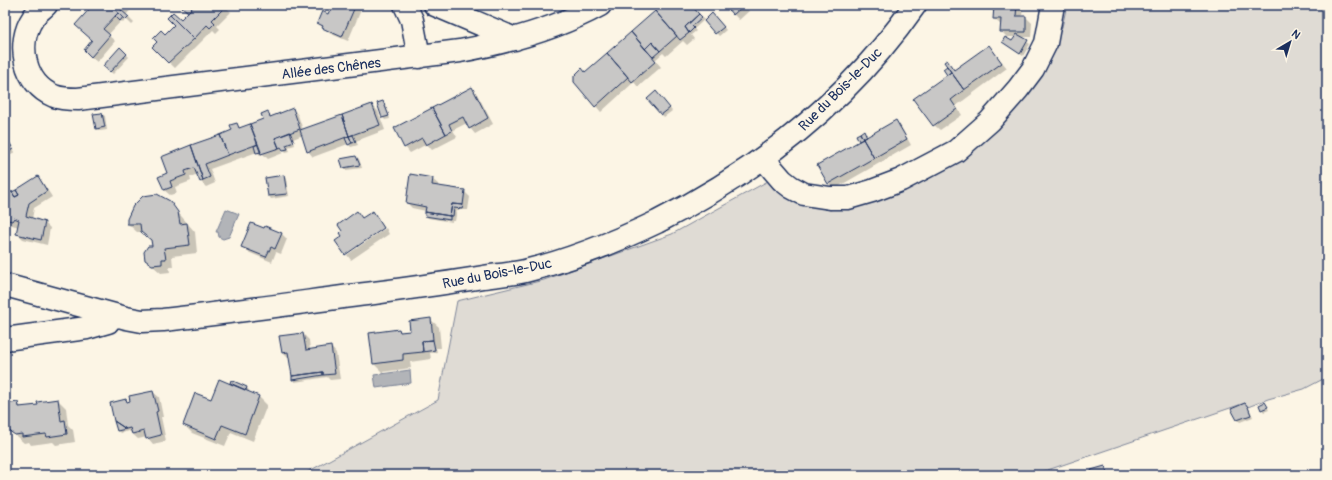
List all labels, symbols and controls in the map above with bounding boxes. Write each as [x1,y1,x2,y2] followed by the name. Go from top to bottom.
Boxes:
[1270,22,1310,62] north arrow
[1289,27,1303,42] text: N
[795,44,886,135] street label: Rue du Bois-le-Duc
[280,54,382,83] street label: Allée des Chênes
[441,255,553,292] street label: Rue du Bois-le-Duc

